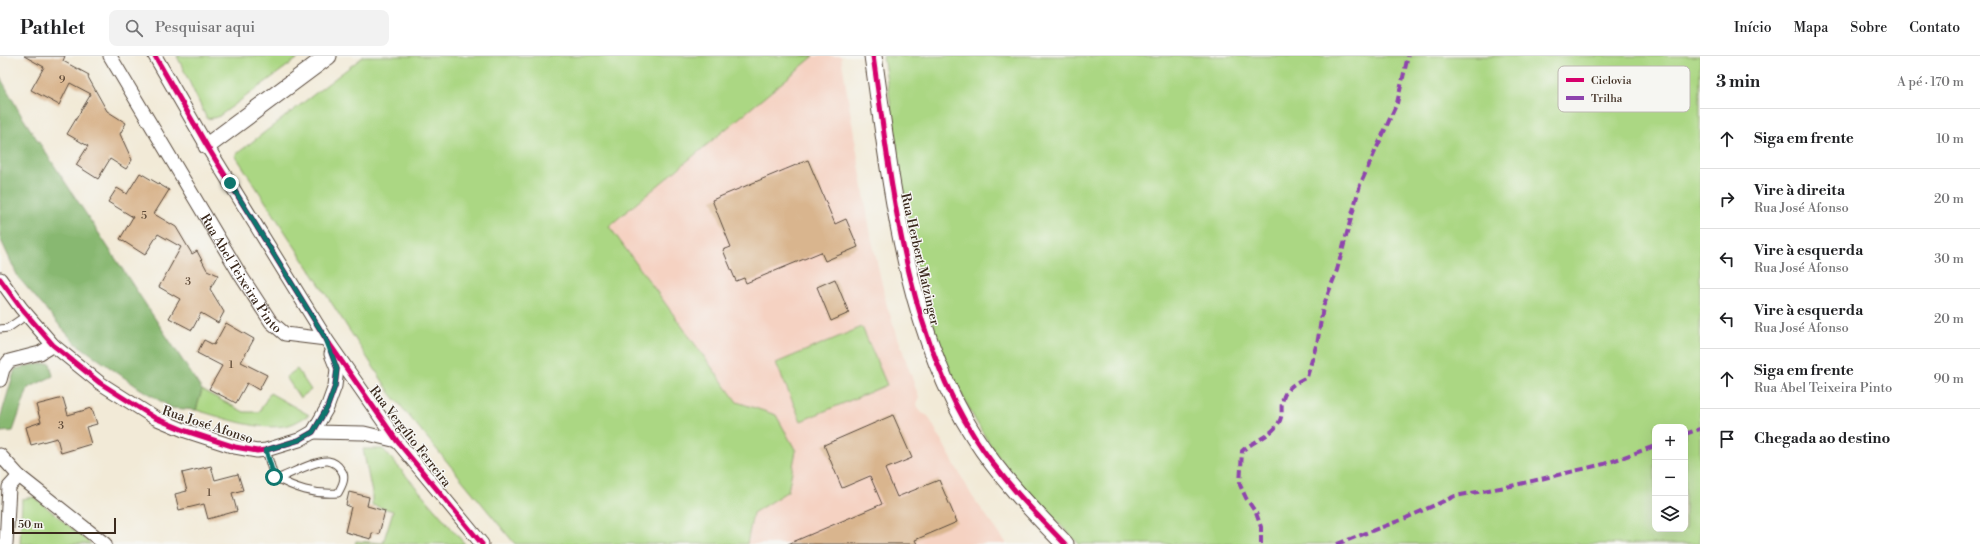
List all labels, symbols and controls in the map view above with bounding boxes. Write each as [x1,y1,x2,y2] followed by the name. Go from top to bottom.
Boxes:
[109,10,389,46] search box
[20,16,85,40] text: Pathlet
[123,17,145,39] icon: search
[155,18,255,37] text: Pesquisar aqui
[1734,19,1772,37] text: Início
[1794,19,1828,37] text: Mapa
[1850,19,1887,37] text: Sobre
[1909,19,1960,37] text: Contato
[1558,66,1690,112] legend
[1716,71,1760,93] text: 3 min
[59,73,66,87] house number: 9
[1591,74,1632,88] text: Ciclovia
[1897,74,1964,90] text: A pé · 170 m
[1591,92,1623,106] text: Trilha
[1716,128,1738,150] icon: ahead
[1754,129,1854,148] text: Siga em frente
[1936,131,1964,147] text: 10 m
[221,174,239,192] route end
[1754,181,1845,200] text: Vire à direita
[1716,188,1738,210] icon: right
[1934,191,1964,207] text: 20 m
[897,192,943,327] street label: Rua Herbert Matzinger
[1754,200,1849,216] text: Rua José Afonso
[141,209,147,223] house number: 5
[197,211,285,337] street label: Rua Abel Teixeira Pinto
[1754,241,1863,260] text: Vire à esquerda
[1716,248,1738,270] icon: left
[1934,251,1964,267] text: 30 m
[1754,260,1849,276] text: Rua José Afonso
[185,275,191,289] house number: 3
[1754,301,1863,320] text: Vire à esquerda
[1716,308,1738,330] icon: left
[1934,311,1964,327] text: 20 m
[1754,320,1849,336] text: Rua José Afonso
[229,358,234,372] house number: 1
[1754,361,1854,380] text: Siga em frente
[1716,368,1738,390] icon: ahead
[1933,371,1964,387] text: 90 m
[1754,380,1892,396] text: Rua Abel Teixeira Pinto
[366,383,455,491] street label: Rua Vergílio Ferreira
[160,403,255,447] street label: Rua José Afonso
[58,419,64,433] house number: 3
[1652,424,1688,532] map controls
[1652,424,1688,460] button: +
[1716,428,1738,450] icon: arrive
[1754,429,1890,448] text: Chegada ao destino
[1652,460,1688,496] button: −
[265,468,283,486] route start
[207,486,212,500] house number: 1
[1652,496,1688,532] button: layers
[12,516,116,535] scale bar
[18,518,43,532] text: 50 m

